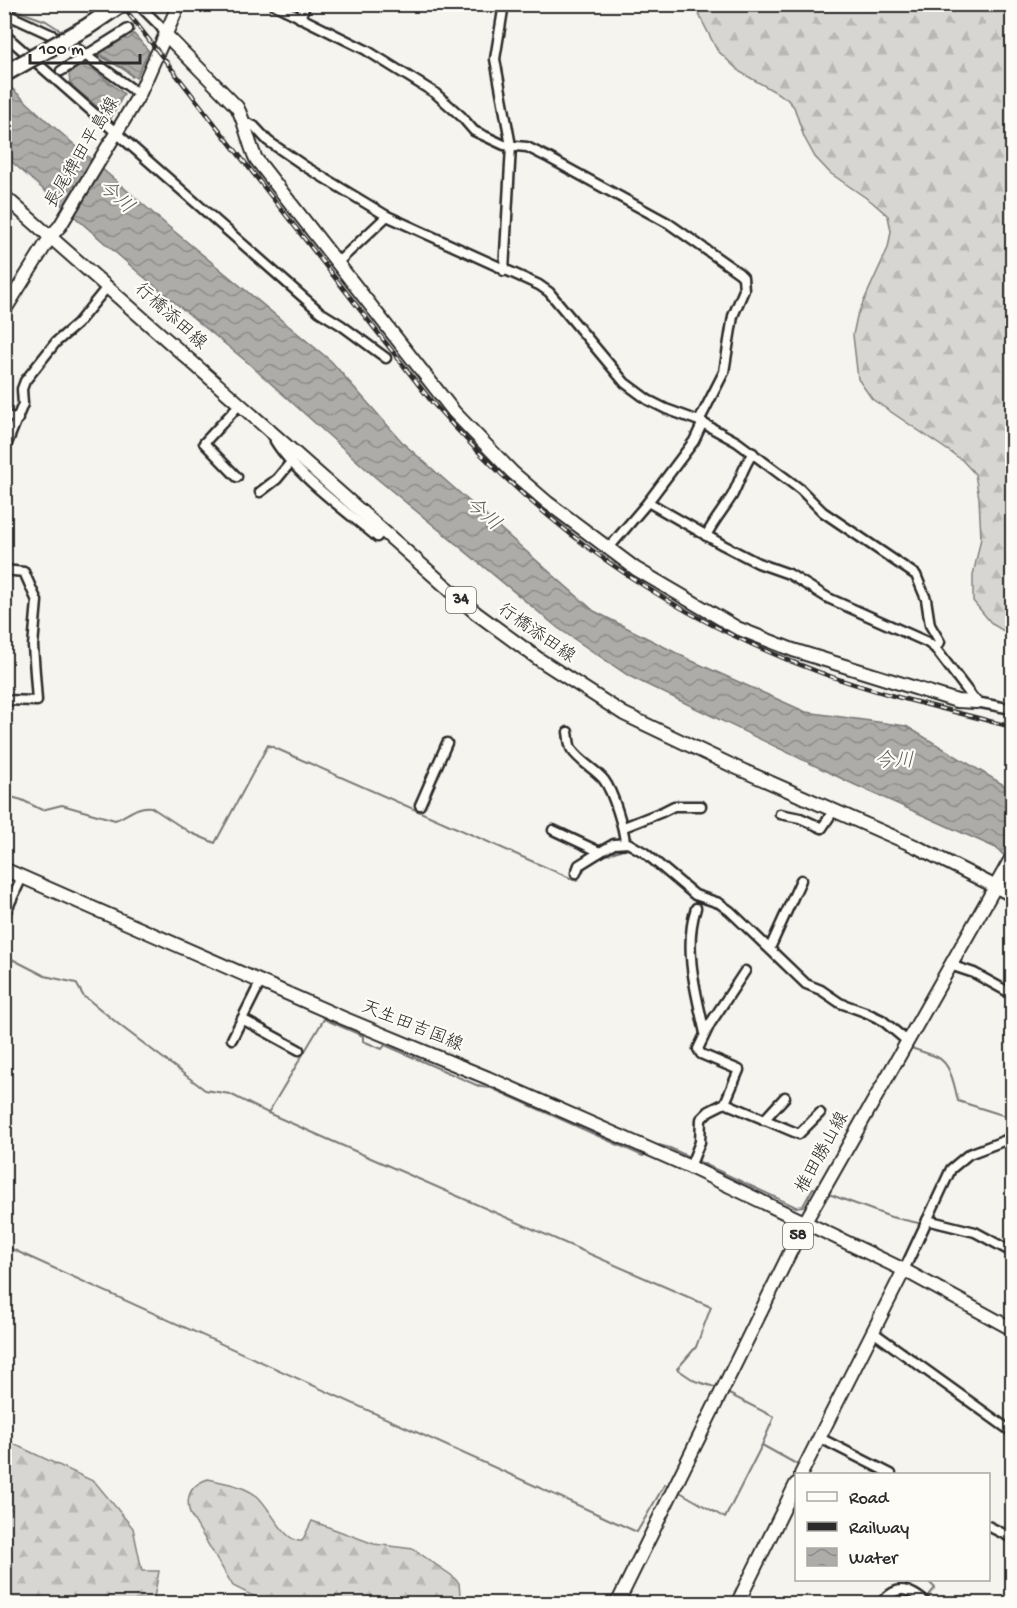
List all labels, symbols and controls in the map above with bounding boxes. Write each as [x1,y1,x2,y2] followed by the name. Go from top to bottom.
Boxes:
[30,27,140,65] scale bar
[38,40,84,61] text: 100 m
[41,93,124,212] street label: 長尾稗田平島線
[92,175,139,220] water label: 今川
[130,278,211,355] street label: 行橋添田線
[459,492,506,537] water label: 今川
[446,587,476,613] road number: 34
[493,599,579,668] street label: 行橋添田線
[874,749,914,774] water label: 今川
[358,996,466,1057] street label: 天生田吉国線
[791,1108,854,1197] street label: 椎田勝山線
[783,1223,813,1249] road number: 58
[795,1473,990,1581] legend
[849,1489,890,1510] text: Road
[849,1519,909,1540] text: Railway
[849,1549,899,1570] text: Water

